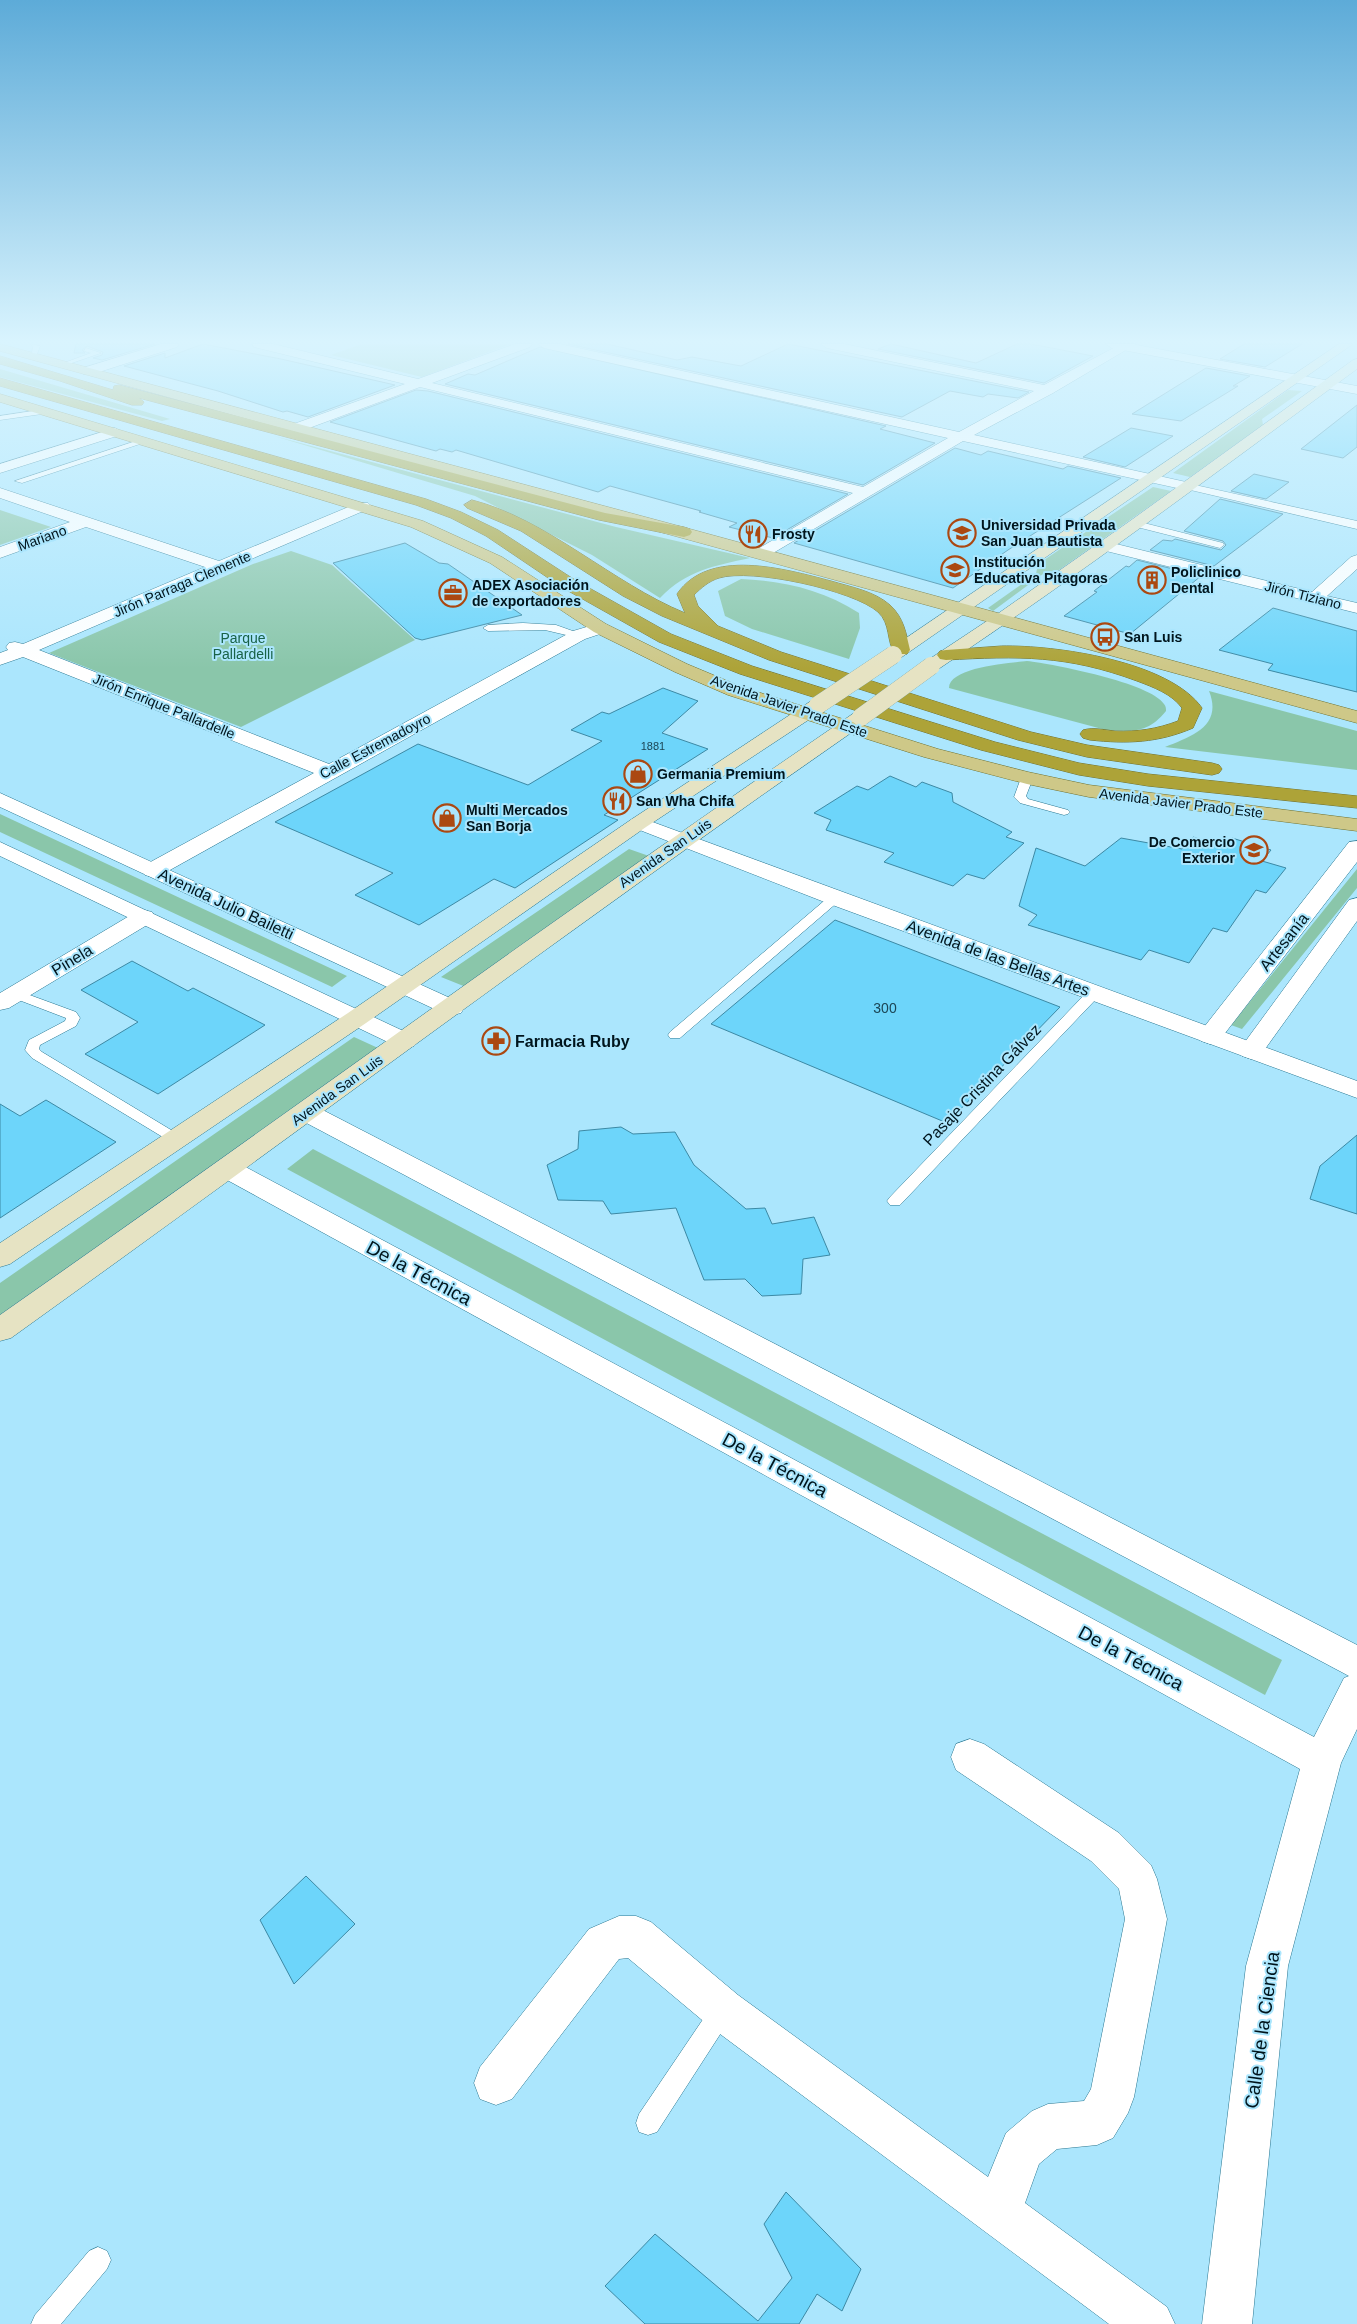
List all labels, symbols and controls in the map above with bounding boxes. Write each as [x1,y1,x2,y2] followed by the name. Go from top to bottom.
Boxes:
[981,517,1116,549] place label: Universidad Privada San Juan Bautista
[947,518,977,548] school or university icon: Universidad Privada San Juan Bautista
[738,519,768,549] restaurant icon: Frosty
[15,522,69,554] street label: Mariano
[772,526,815,542] place label: Frosty
[111,548,253,620] street label: Jirón Parraga Clemente
[974,554,1108,586] place label: Institución Educativa Pitagoras
[940,555,970,585] school or university icon: Institución Educativa Pitagoras
[1171,564,1241,596] place label: Policlinico Dental
[1137,565,1167,595] building icon: Policlinico Dental
[472,577,589,609] place label: ADEX Asociación de exportadores
[438,578,468,608] office icon: ADEX Asociación de exportadores
[1263,578,1343,612] street label: Jirón Tiziano
[1090,622,1120,652] bus stop icon: San Luis
[1124,629,1183,645] place label: San Luis
[213,630,273,662] park label: Parque Pallardelli
[91,670,238,742] street label: Jirón Enrique Pallardelle
[709,672,870,740] street label: Avenida Javier Prado Este
[317,710,433,782] street label: Calle Estremadoyro
[641,740,665,752] house number: 1881
[623,759,653,789] shop icon: Germania Premium
[657,766,785,782] place label: Germania Premium
[1098,785,1264,821] street label: Avenida Javier Prado Este
[602,786,632,816] restaurant icon: San Wha Chifa
[636,793,734,809] place label: San Wha Chifa
[466,802,568,834] place label: Multi Mercados San Borja
[432,803,462,833] shop icon: Multi Mercados San Borja
[616,815,714,891] street label: Avenida San Luis
[1149,834,1236,866] place label: De Comercio Exterior
[1239,835,1269,865] school or university icon: De Comercio Exterior
[156,865,296,943] street label: Avenida Julio Bailetti
[1256,910,1312,974] street label: Artesanía
[904,917,1092,999] street label: Avenida de las Bellas Artes
[49,941,96,979] street label: Pinela
[873,1000,897,1016] house number: 300
[920,1021,1044,1149] street label: Pasaje Cristina Gálvez
[481,1026,511,1056] pharmacy icon: Farmacia Ruby
[515,1033,630,1050] place label: Farmacia Ruby
[288,1052,386,1128] street label: Avenida San Luis
[363,1237,475,1310] street label: De la Técnica
[719,1429,831,1502] street label: De la Técnica
[1075,1622,1187,1695] street label: De la Técnica
[1241,1950,1283,2110] street label: Calle de la Ciencia

